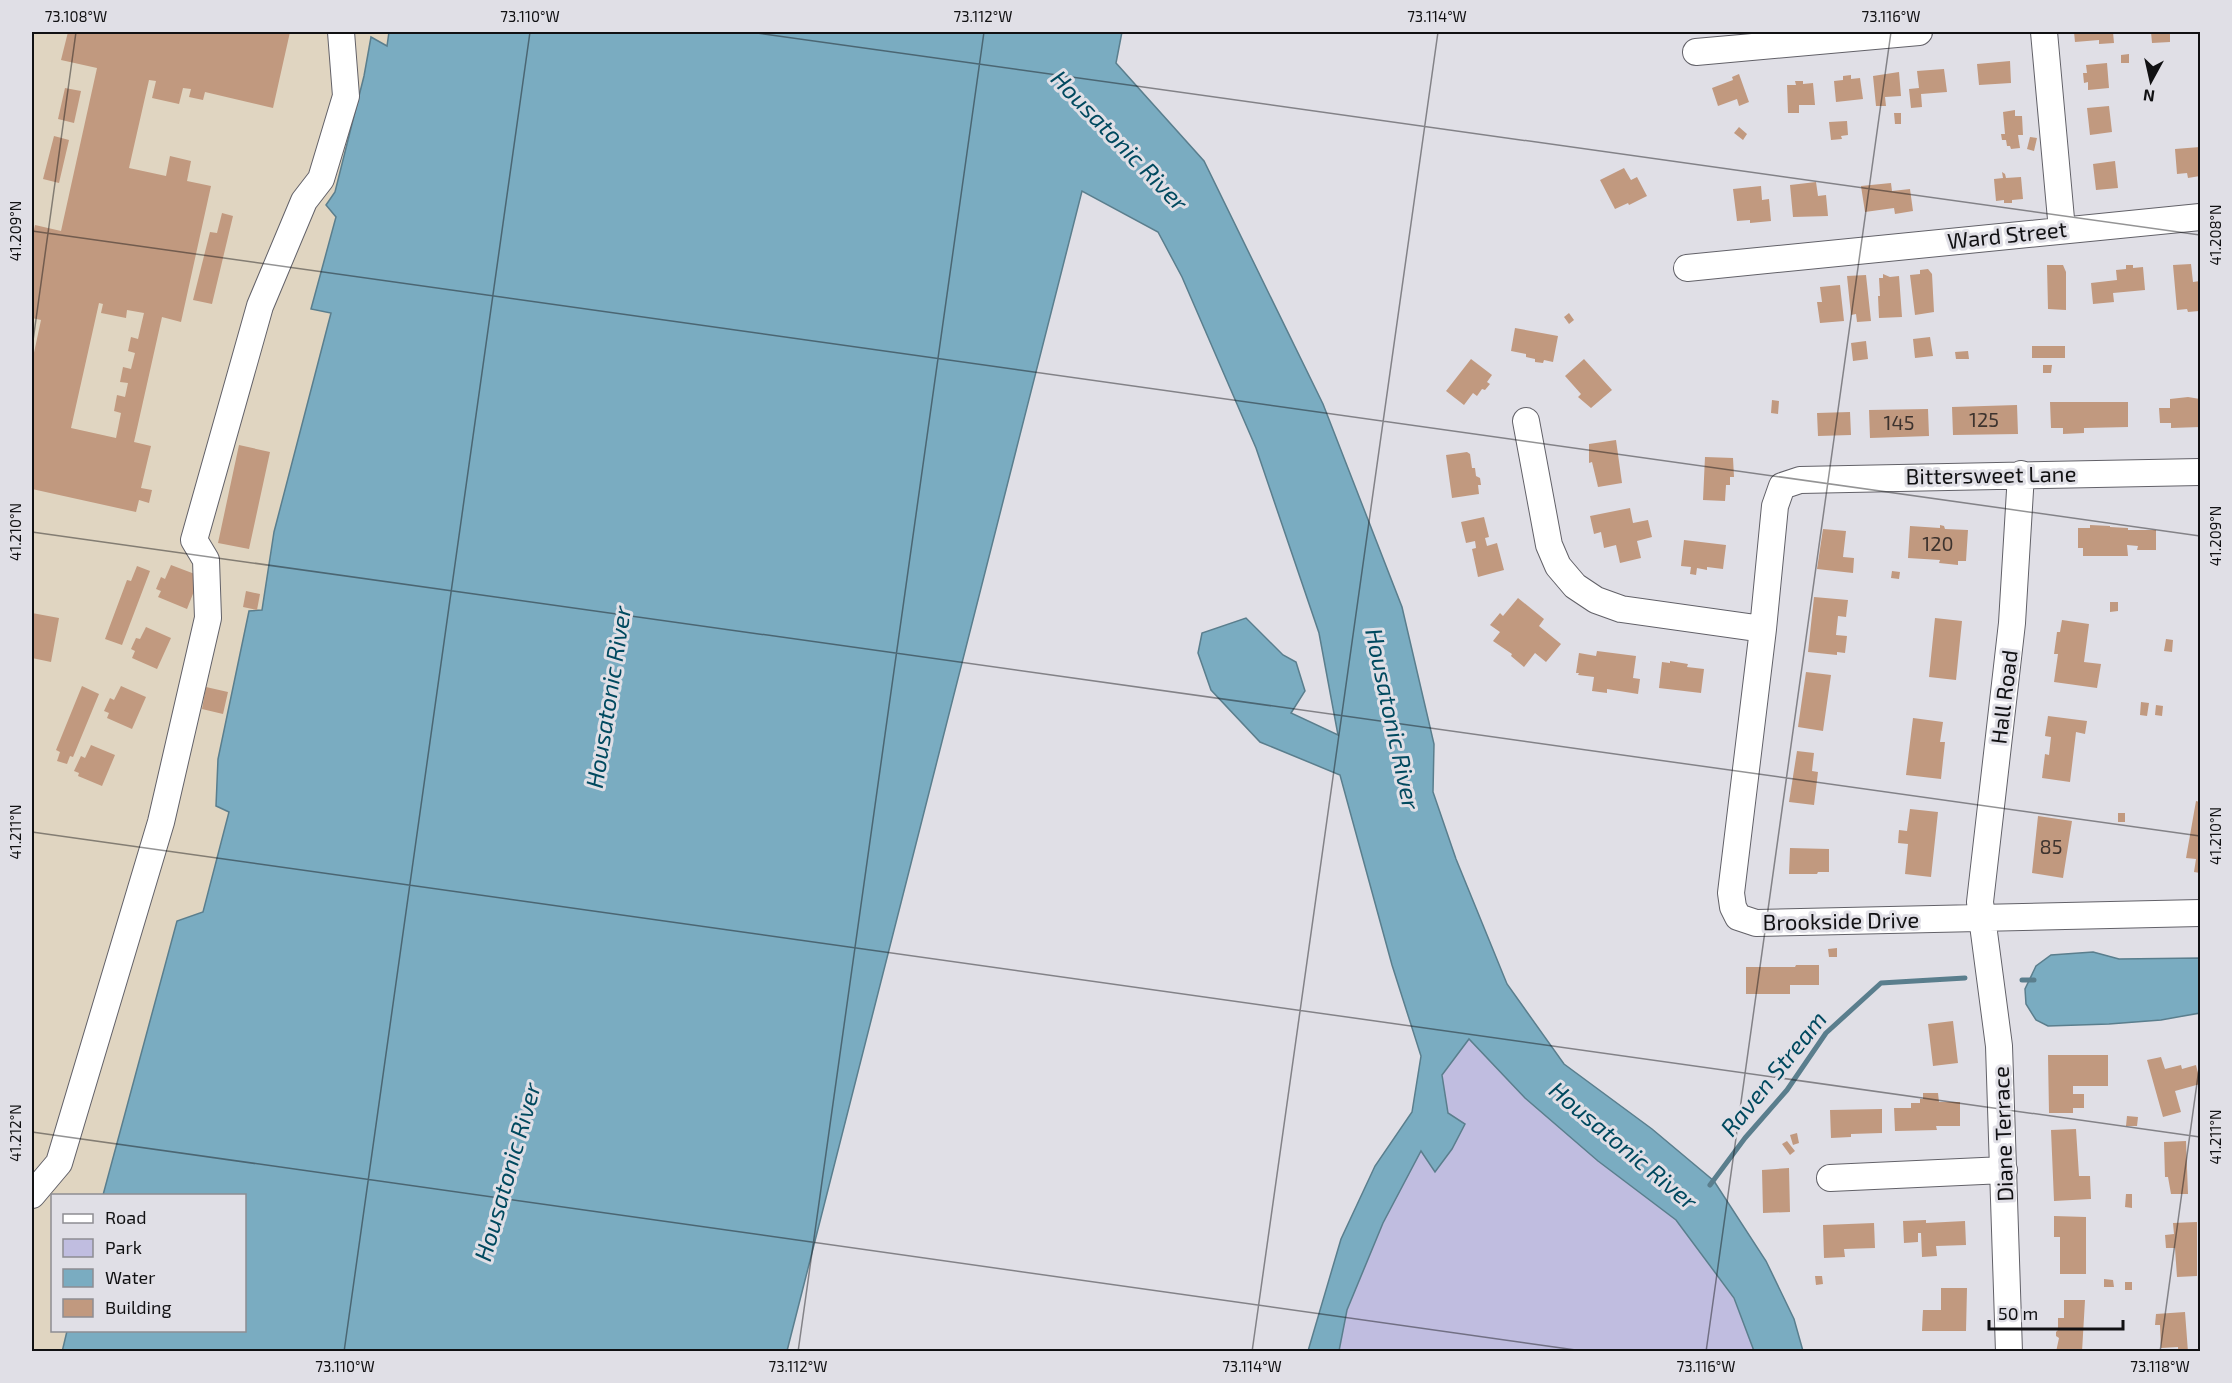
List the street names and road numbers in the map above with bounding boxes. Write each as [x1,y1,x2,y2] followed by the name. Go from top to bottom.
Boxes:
[1946,215,2068,253] street label: Ward Street
[1905,460,2077,488] street label: Bittersweet Lane
[1984,648,2022,746] street label: Hall Road
[1762,906,1919,934] street label: Brookside Drive
[1987,1066,2017,1202] street label: Diane Terrace

